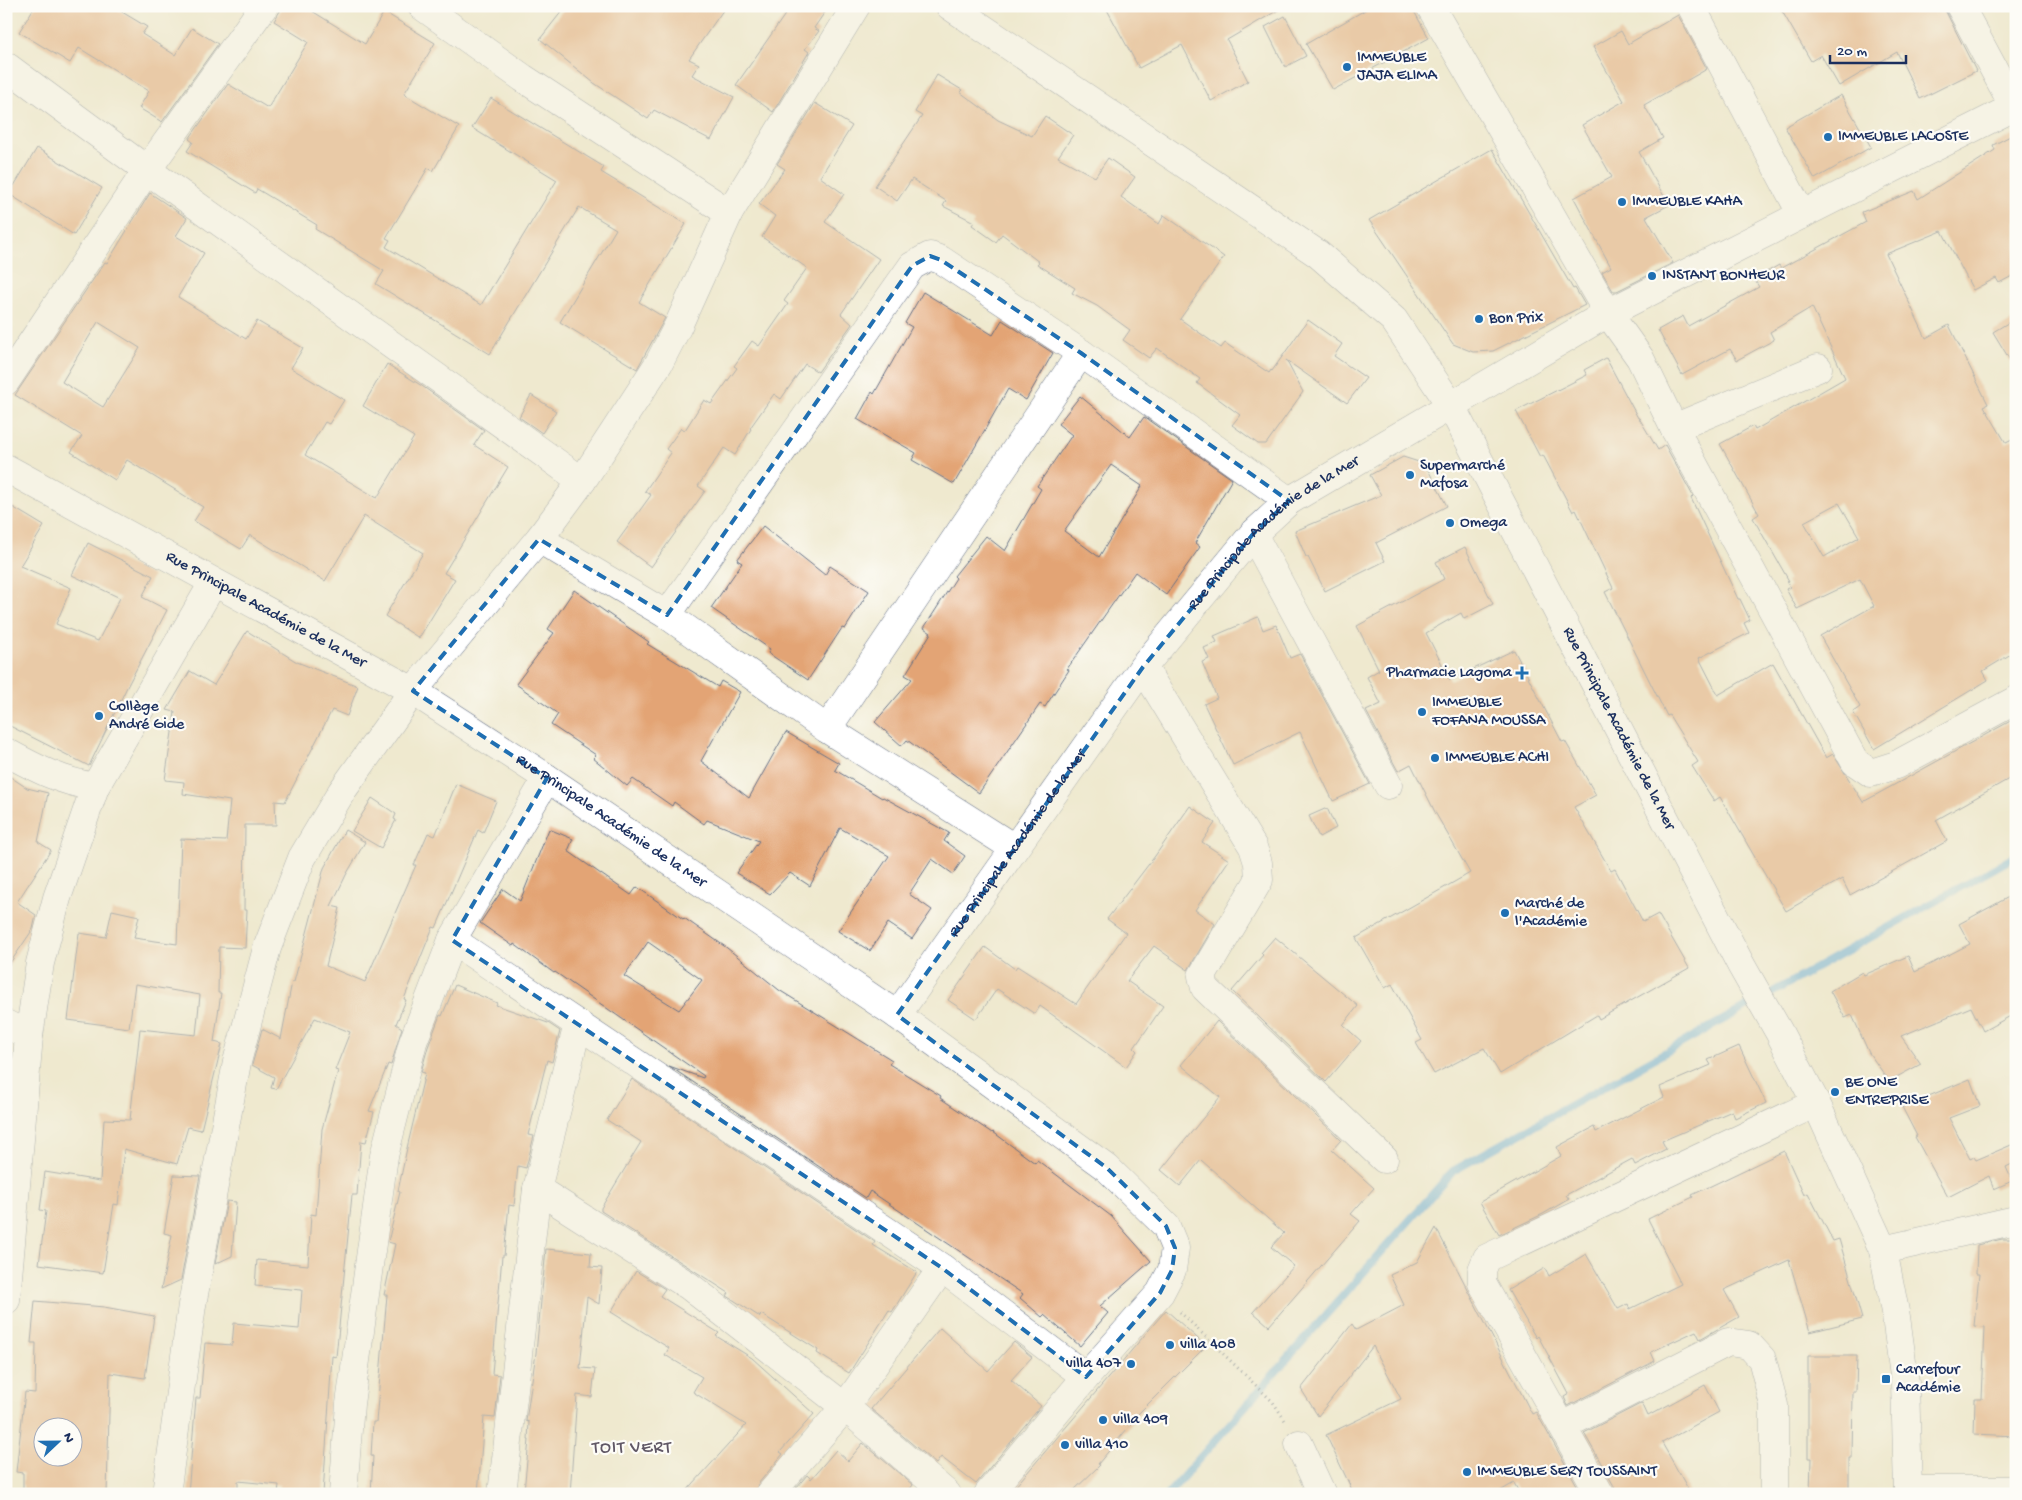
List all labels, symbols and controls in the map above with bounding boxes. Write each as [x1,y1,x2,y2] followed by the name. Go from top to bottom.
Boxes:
[1830,32,1906,64] scale bar
[1837,43,1867,61] text: 20 m
[1357,49,1438,86] place label: IMMEUBLE JAJA ELIMA
[1341,61,1353,73] marker: IMMEUBLE JAJA ELIMA
[1838,128,1969,147] place label: IMMEUBLE LACOSTE
[1822,131,1834,143] marker: IMMEUBLE LACOSTE
[1632,193,1743,212] place label: IMMEUBLE KAHA
[1616,196,1628,208] marker: IMMEUBLE KAHA
[1662,267,1785,286] place label: INSTANT BONHEUR
[1646,270,1658,282] marker: INSTANT BONHEUR
[1488,310,1544,329] place label: Bon Prix
[1473,313,1485,325] marker: Bon Prix
[1184,451,1364,615] street label: Rue Principale Académie de la Mer
[1420,457,1506,494] place label: Supermarché Mafosa
[1404,469,1416,481] marker: Supermarché Mafosa
[1460,514,1508,533] place label: Omega
[1444,517,1456,529] marker: Omega
[162,548,370,673] street label: Rue Principale Académie de la Mer
[1558,624,1679,834] street label: Rue Principale Académie de la Mer
[1385,664,1513,683] place label: Pharmacie Lagoma
[1516,667,1528,679] marker: Pharmacie Lagoma
[1431,694,1547,731] place label: IMMEUBLE FOFANA MOUSSA
[109,698,185,735] place label: Collège André Gide
[1416,706,1428,718] marker: IMMEUBLE FOFANA MOUSSA
[93,710,105,722] marker: Collège André Gide
[945,745,1092,941] street label: Rue Principale Académie de la Mer
[1445,749,1549,768] place label: IMMEUBLE ACHI
[512,751,711,893] street label: Rue Principale Académie de la Mer
[1429,752,1441,764] marker: IMMEUBLE ACHI
[1515,895,1588,932] place label: Marché de l'Académie
[1499,907,1511,919] marker: Marché de l'Académie
[1844,1074,1929,1111] place label: BE ONE ENTREPRISE
[1829,1086,1841,1098] marker: BE ONE ENTREPRISE
[1180,1336,1236,1355] place label: villa 408
[1164,1339,1176,1351] marker: villa 408
[1066,1355,1122,1374] place label: villa 407
[1125,1358,1137,1370] marker: villa 407
[1896,1361,1961,1398] place label: Carrefour Académie
[1880,1373,1892,1385] marker: Carrefour Académie
[1113,1411,1168,1430] place label: villa 409
[1097,1414,1109,1426] marker: villa 409
[32,1418,82,1468] north arrow
[58,1431,77,1445] text: N
[1075,1436,1128,1455] place label: villa 410
[591,1438,672,1459] district label: TOIT VERT
[1059,1439,1071,1451] marker: villa 410
[1477,1463,1658,1482] place label: IMMEUBLE SERY TOUSSAINT
[1461,1466,1473,1478] marker: IMMEUBLE SERY TOUSSAINT

